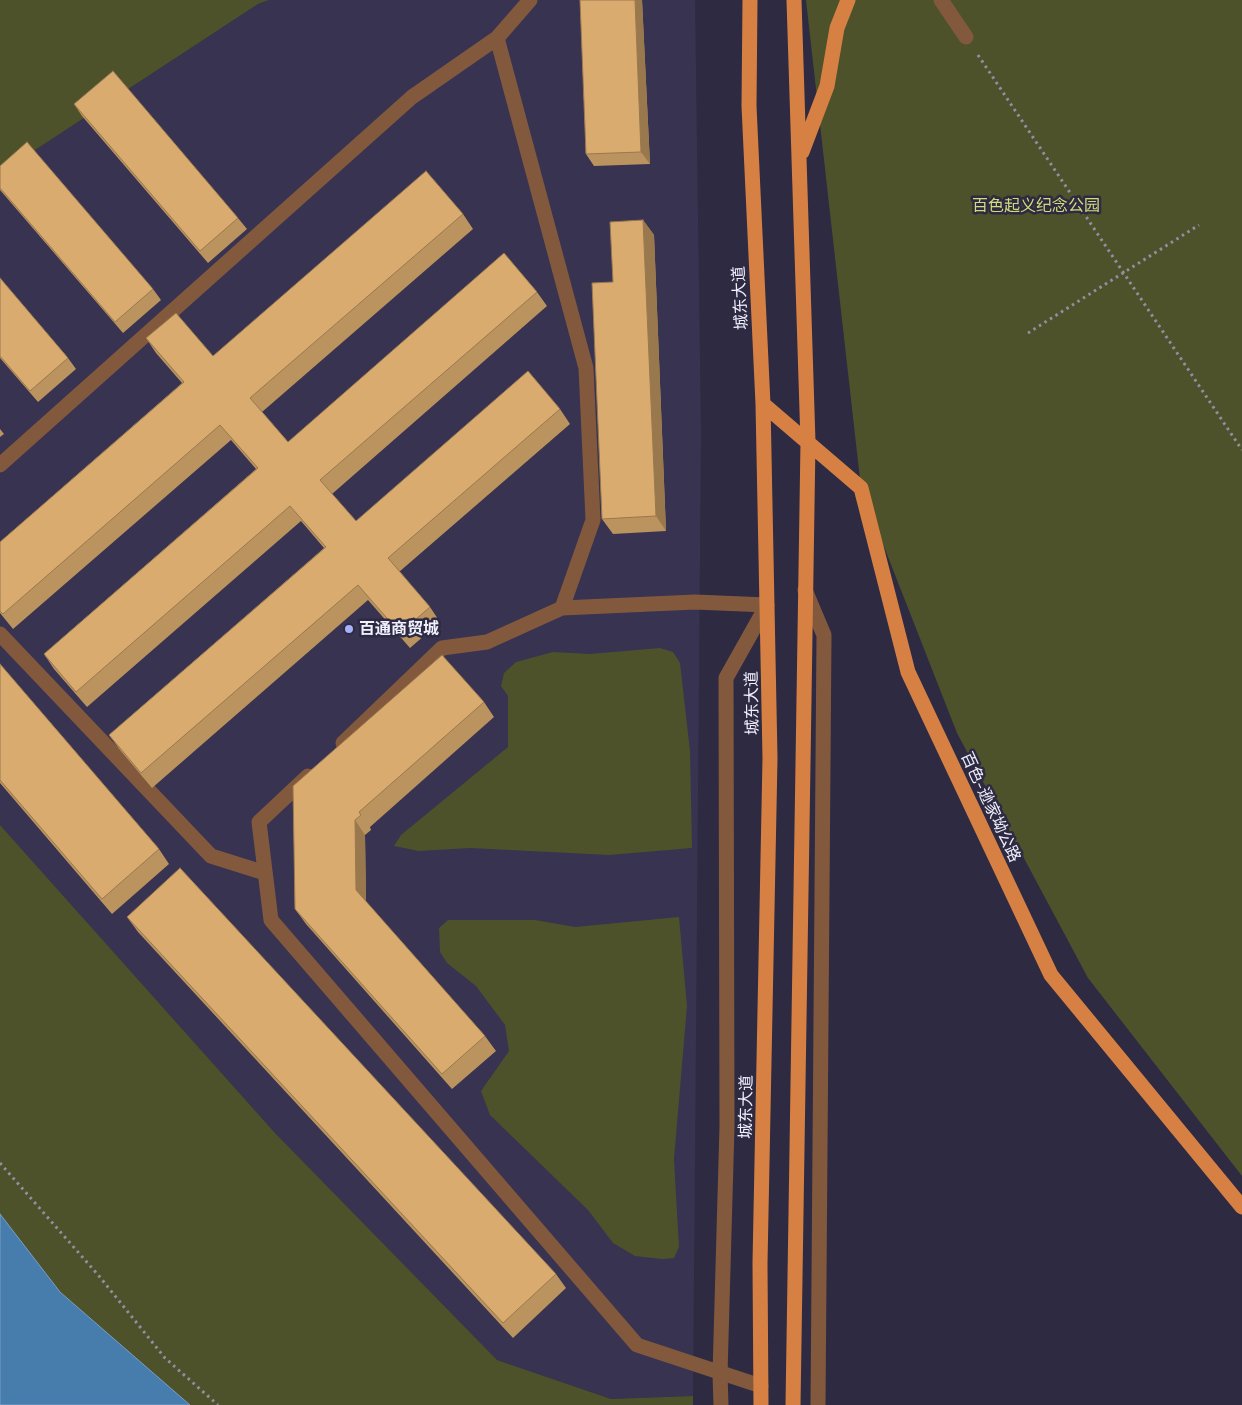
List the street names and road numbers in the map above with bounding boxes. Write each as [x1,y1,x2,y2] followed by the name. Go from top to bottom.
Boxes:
[729,266,751,330] street label: 城东大道
[742,671,762,735] street label: 城东大道
[957,749,1025,865] street label: 百色-逊家坳公路
[736,1075,756,1139] street label: 城东大道

